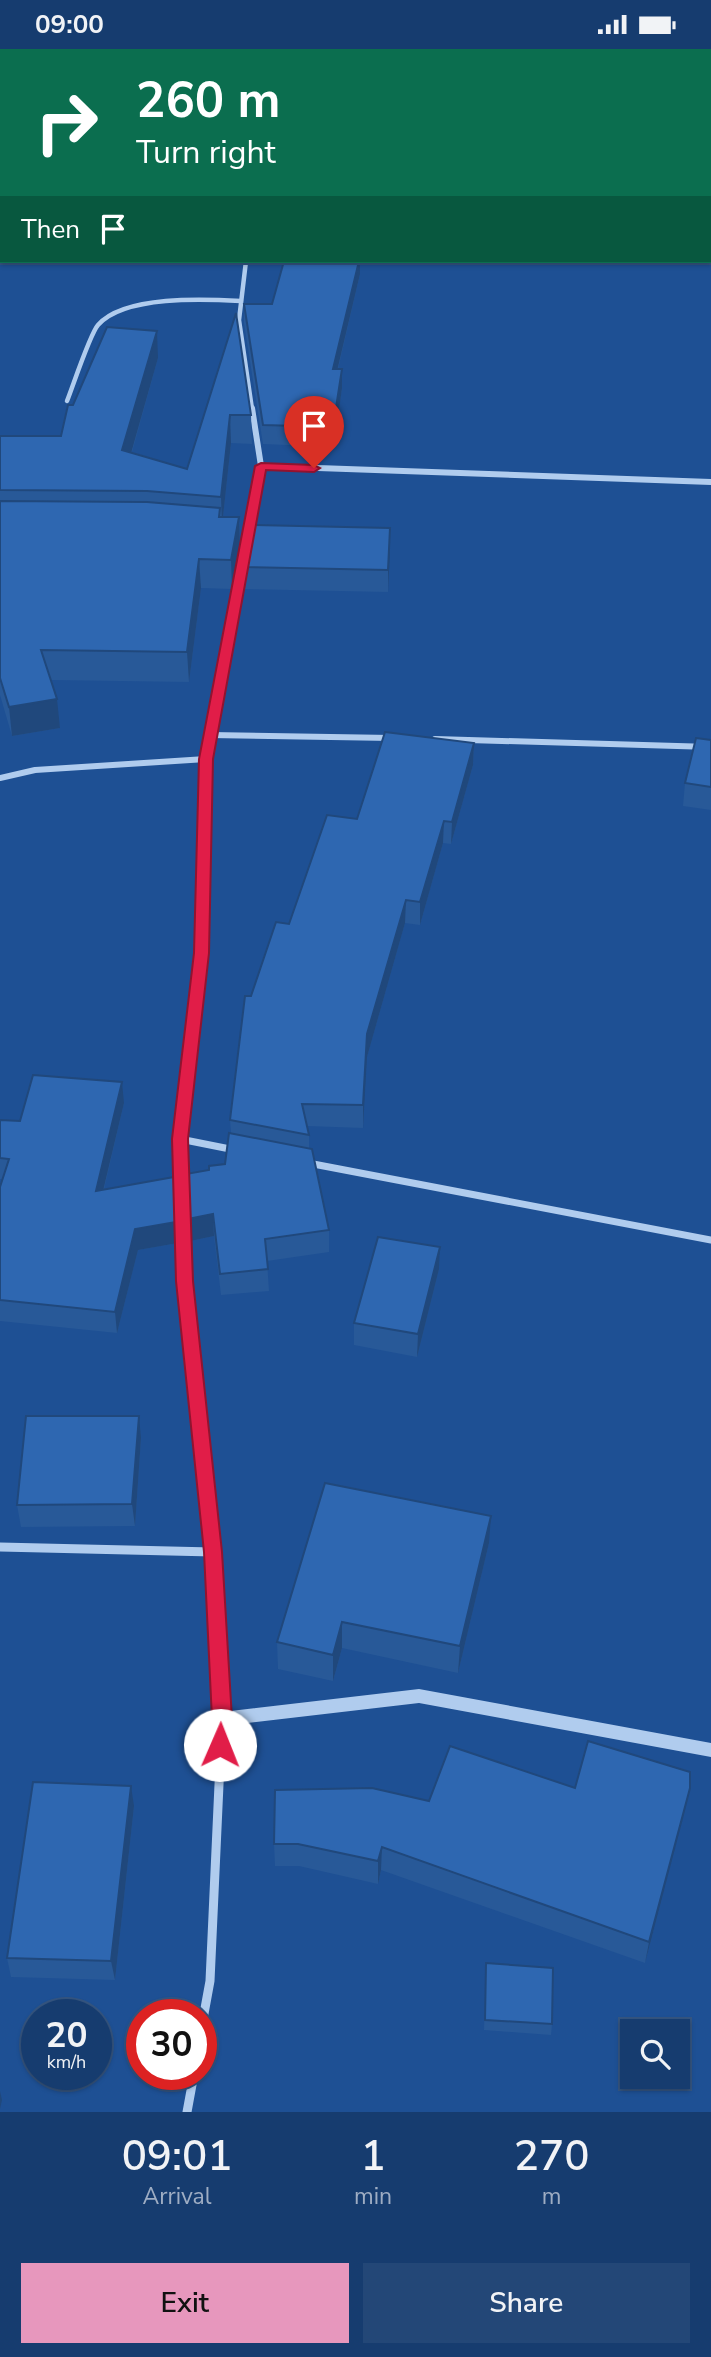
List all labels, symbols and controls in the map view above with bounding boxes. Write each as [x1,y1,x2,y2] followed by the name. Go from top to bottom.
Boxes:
[35,7,104,42] text: 09:00
[136,67,280,134] text: 260 m
[21,77,112,168] icon: right
[136,131,276,174] text: Turn right
[94,210,132,248] icon: arrive
[21,212,80,247] text: Then
[284,396,344,468] pin
[295,407,333,445] icon: arrive
[183,1708,257,1782] position arrow
[126,1999,217,2090] speed limit sign: 30
[45,2012,88,2059] text: 20
[620,2019,690,2089] map controls
[620,2019,690,2089] button: search
[47,2050,86,2074] text: km/h
[122,2128,232,2185] text: 09:01
[360,2128,386,2185] text: 1
[514,2128,589,2185] text: 270
[142,2181,212,2212] text: Arrival
[354,2181,392,2212] text: min
[542,2181,561,2212] text: m
[21,2263,349,2343] button: Exit
[363,2263,690,2343] button: Share

